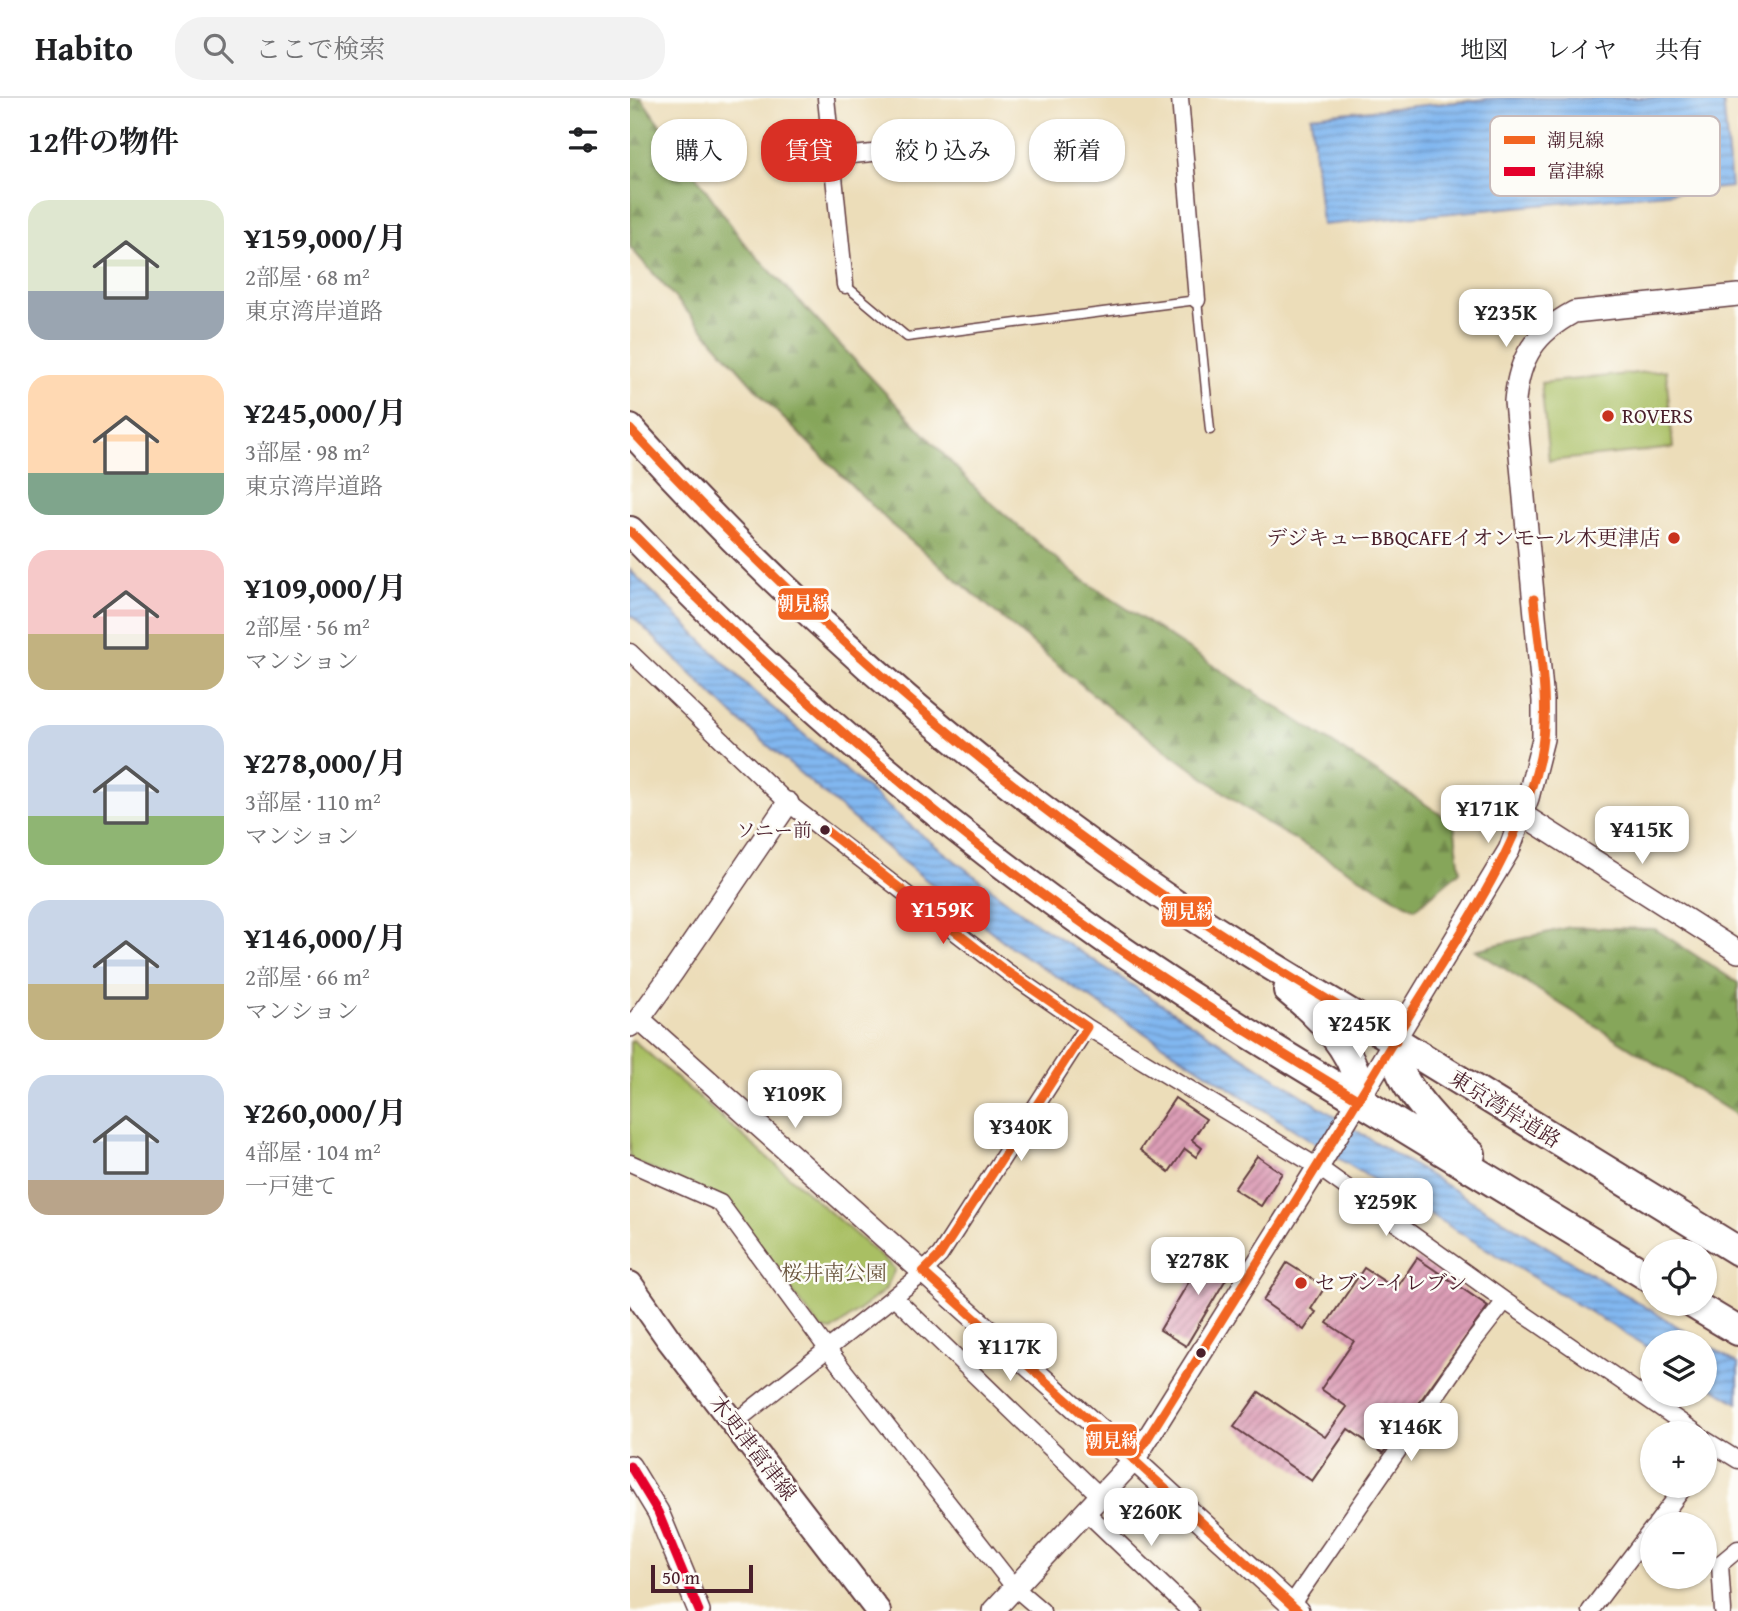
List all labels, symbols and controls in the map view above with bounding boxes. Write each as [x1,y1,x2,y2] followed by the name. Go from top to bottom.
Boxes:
[175,17,665,80] search box
[35,24,133,72] text: Habito
[199,29,237,67] icon: search
[255,29,385,68] text: ここで検索
[1460,32,1508,67] text: 地図
[1546,32,1617,67] text: レイヤ
[1655,32,1703,67] text: 共有
[1490,116,1720,196] legend
[28,119,179,163] text: 12件の物件
[651,119,747,182] chip: 購入
[761,119,857,182] chip: 賃貸
[871,119,1015,182] chip: 絞り込み
[1029,119,1125,182] chip: 新着
[564,121,602,159] icon: filters
[1547,126,1604,154] text: 潮見線
[1547,157,1604,185] text: 富津線
[245,215,407,259] text: ¥159,000/月
[84,228,168,312] icon: home
[245,260,370,293] text: 2部屋 · 68 m²
[1457,289,1555,349] pin: ¥235K
[245,294,383,327] text: 東京湾岸道路
[1475,295,1537,328] text: ¥235K
[245,390,407,434] text: ¥245,000/月
[1622,400,1693,431] place label: ROVERS
[84,403,168,487] icon: home
[1600,408,1616,424] marker: ROVERS
[245,435,370,468] text: 3部屋 · 98 m²
[245,469,383,502] text: 東京湾岸道路
[1266,522,1660,553] place label: デジキューBBQCAFEイオンモール木更津店
[1666,530,1682,546] marker: デジキューBBQCAFEイオンモール木更津店
[245,565,407,609] text: ¥109,000/月
[84,578,168,662] icon: home
[777,587,830,621] line badge: 潮見線
[774,589,832,617] text: 潮見線
[245,610,370,643] text: 2部屋 · 56 m²
[245,644,359,677] text: マンション
[245,740,407,784] text: ¥278,000/月
[84,753,168,837] icon: home
[245,785,381,818] text: 3部屋 · 110 m²
[1439,786,1537,845] pin: ¥171K
[1457,791,1519,824] text: ¥171K
[1593,806,1691,866] pin: ¥415K
[1611,812,1673,845] text: ¥415K
[736,816,812,844] place label: ソニー前
[245,819,359,852] text: マンション
[818,823,832,837] marker: ソニー前
[894,886,992,946] pin: ¥159K
[912,892,974,925] text: ¥159K
[1160,895,1213,928] line badge: 潮見線
[1158,897,1216,925] text: 潮見線
[245,915,407,959] text: ¥146,000/月
[84,928,168,1012] icon: home
[245,960,370,993] text: 2部屋 · 66 m²
[245,994,359,1027] text: マンション
[1311,1000,1409,1060] pin: ¥245K
[1329,1006,1391,1039] text: ¥245K
[1444,1062,1567,1155] street label: 東京湾岸道路
[746,1070,844,1130] pin: ¥109K
[764,1076,826,1109] text: ¥109K
[245,1090,407,1134] text: ¥260,000/月
[84,1103,168,1187] icon: home
[972,1104,1070,1163] pin: ¥340K
[990,1109,1052,1142] text: ¥340K
[245,1135,381,1168] text: 4部屋 · 104 m²
[245,1169,337,1202] text: 一戸建て
[1337,1178,1435,1238] pin: ¥259K
[1355,1184,1417,1217] text: ¥259K
[1149,1238,1247,1297] pin: ¥278K
[1640,1239,1717,1589] map controls
[1640,1239,1717,1316] button: locate
[1167,1243,1229,1276] text: ¥278K
[782,1257,887,1288] park label: 桜井南公園
[1315,1267,1468,1298] place label: セブン-イレブン
[1293,1275,1309,1291] marker: セブン-イレブン
[961,1324,1059,1383] pin: ¥117K
[979,1329,1041,1362] text: ¥117K
[1640,1330,1717,1407] button: layers
[1194,1346,1208,1360] unlabelled marker
[702,1389,804,1507] street label: 木更津富津線
[1362,1404,1460,1463] pin: ¥146K
[1380,1409,1442,1442] text: ¥146K
[1640,1421,1717,1498] button: +
[1085,1423,1138,1457] line badge: 潮見線
[1083,1426,1141,1454] text: 潮見線
[1102,1488,1200,1548] pin: ¥260K
[1120,1494,1182,1527] text: ¥260K
[1640,1512,1717,1589] button: −
[651,1562,752,1594] scale bar
[662,1563,700,1591] text: 50 m

